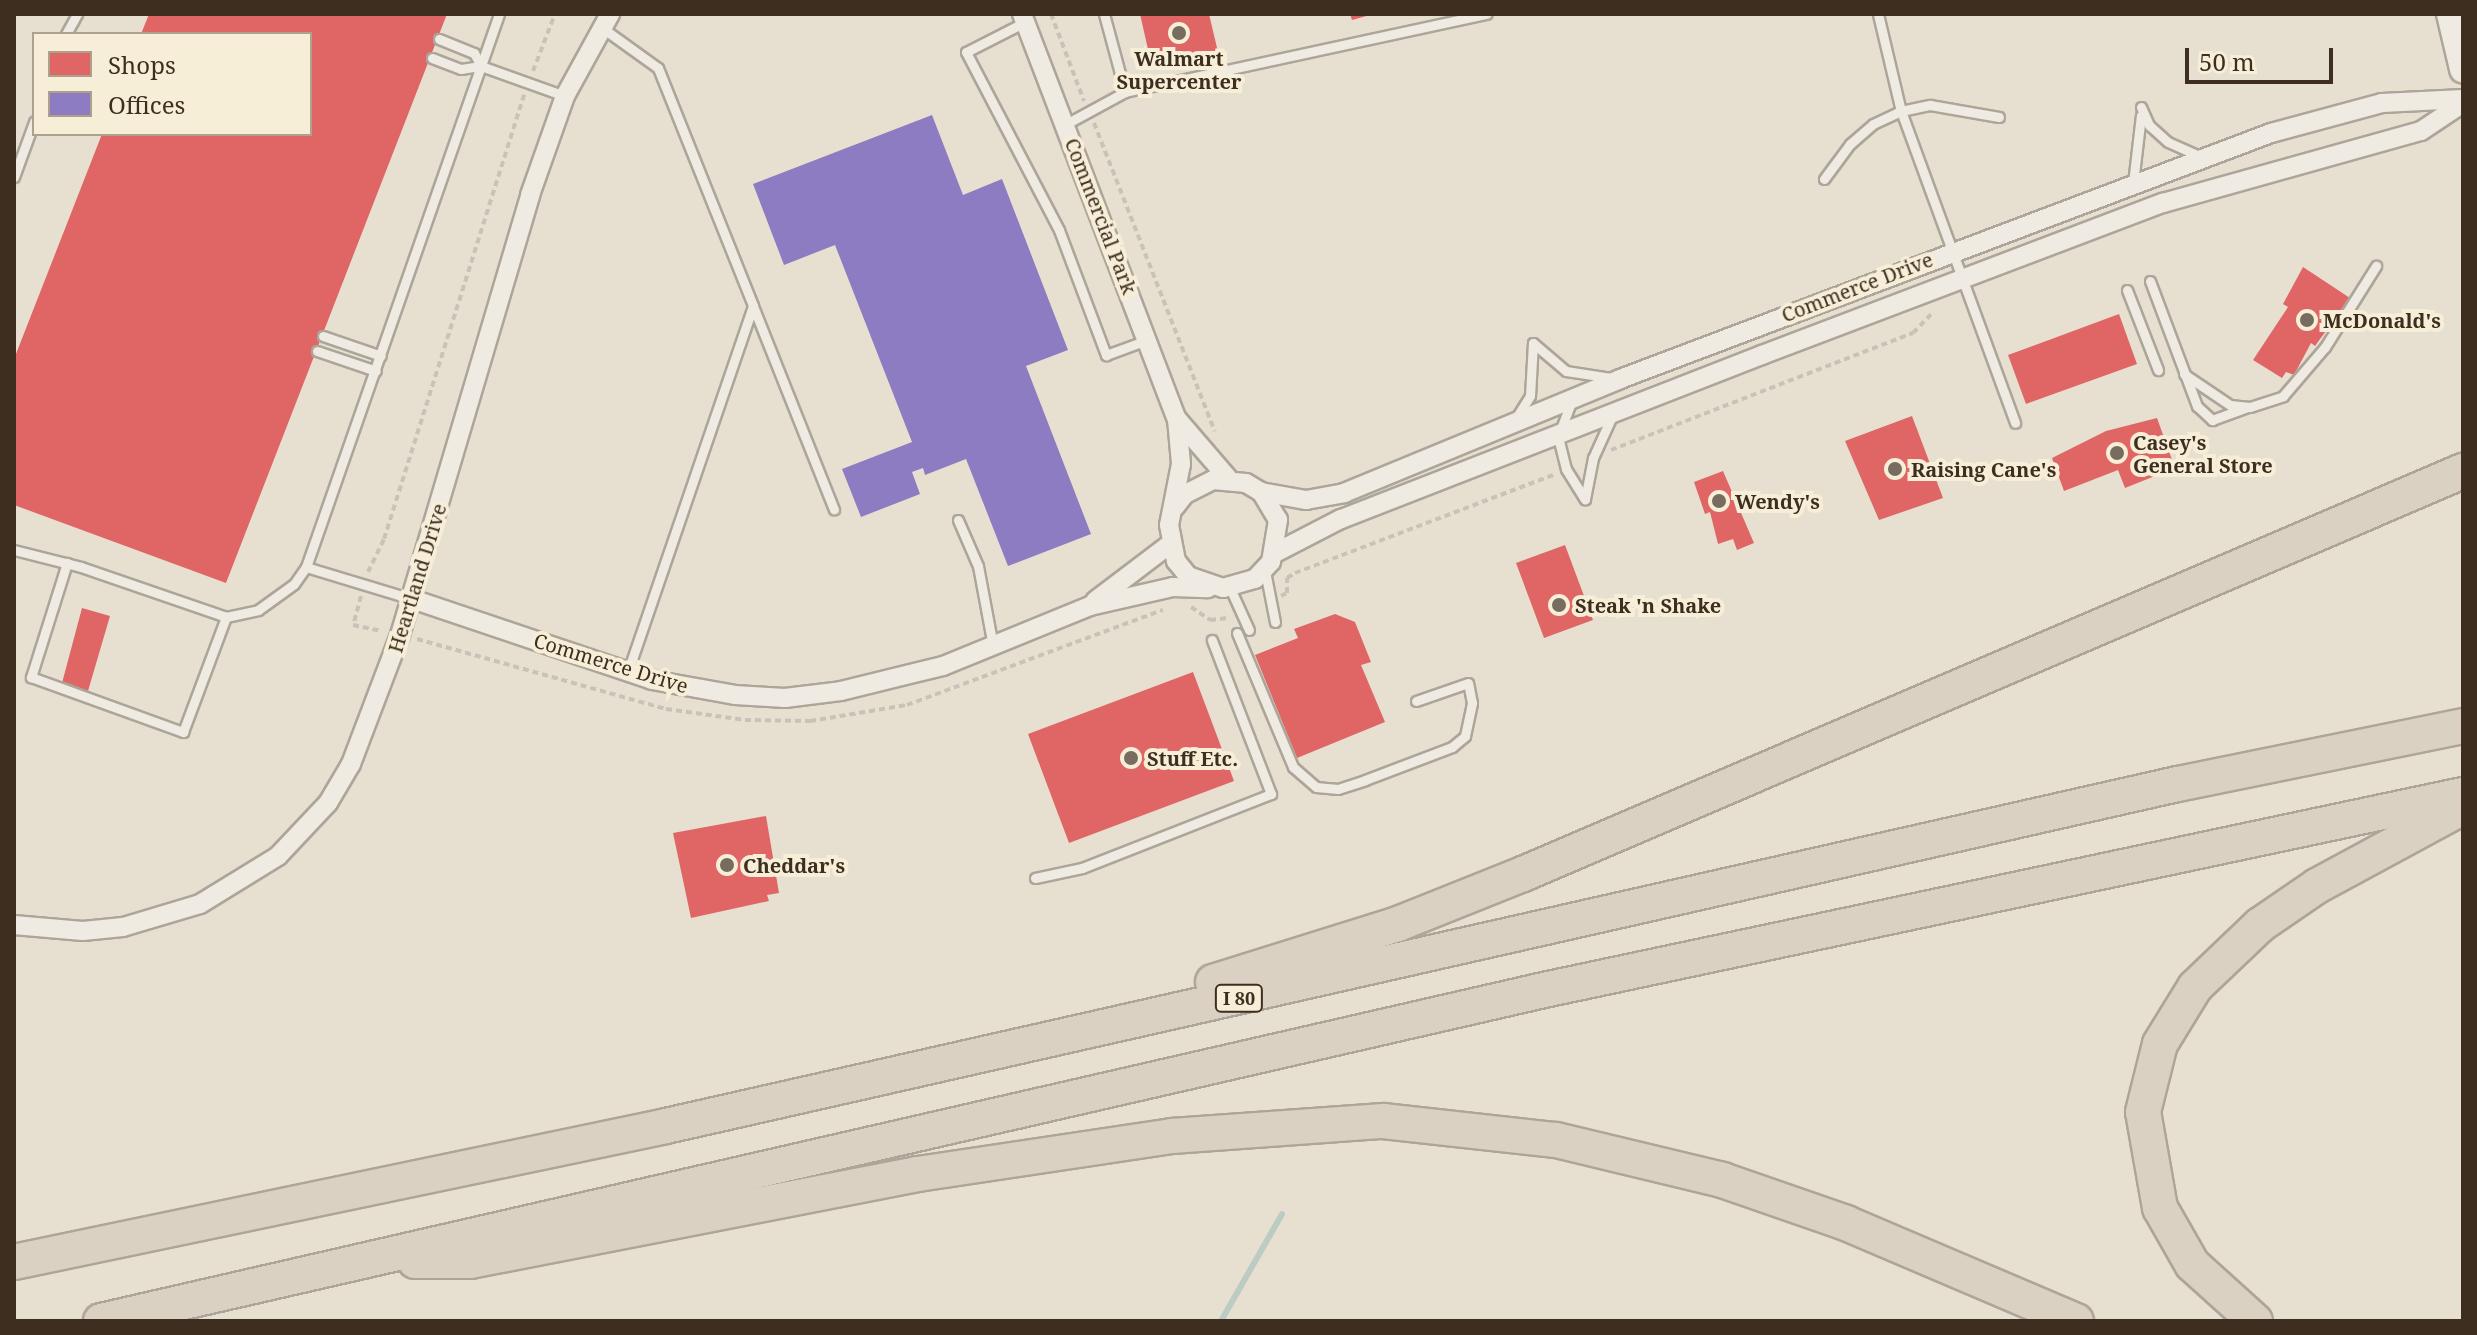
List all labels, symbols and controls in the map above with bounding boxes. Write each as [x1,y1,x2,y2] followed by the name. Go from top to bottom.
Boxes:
[1170,24,1188,42] marker: Walmart Supercenter
[32,32,312,136] legend
[2189,32,2337,82] scale bar
[2199,45,2255,78] text: 50 m
[1116,46,1242,93] place label: Walmart Supercenter
[108,48,176,81] text: Shops
[108,88,185,121] text: Offices
[1060,135,1142,297] street label: Commercial Park
[1778,247,1936,327] street label: Commerce Drive
[2323,308,2441,332] place label: McDonald's
[2298,311,2316,329] marker: McDonald's
[2133,430,2273,477] place label: Casey's General Store
[2108,444,2126,462] marker: Casey's General Store
[1911,457,2056,481] place label: Raising Cane's
[1886,460,1904,478] marker: Raising Cane's
[1735,489,1820,513] place label: Wendy's
[1710,492,1728,510] marker: Wendy's
[383,500,451,656] street label: Heartland Drive
[1575,593,1721,617] place label: Steak 'n Shake
[1550,596,1568,614] marker: Steak 'n Shake
[531,628,691,698] street label: Commerce Drive
[1147,746,1238,770] place label: Stuff Etc.
[1122,749,1140,767] marker: Stuff Etc.
[743,853,845,877] place label: Cheddar's
[718,856,736,874] marker: Cheddar's
[1213,984,1265,1012] road number: I 80

